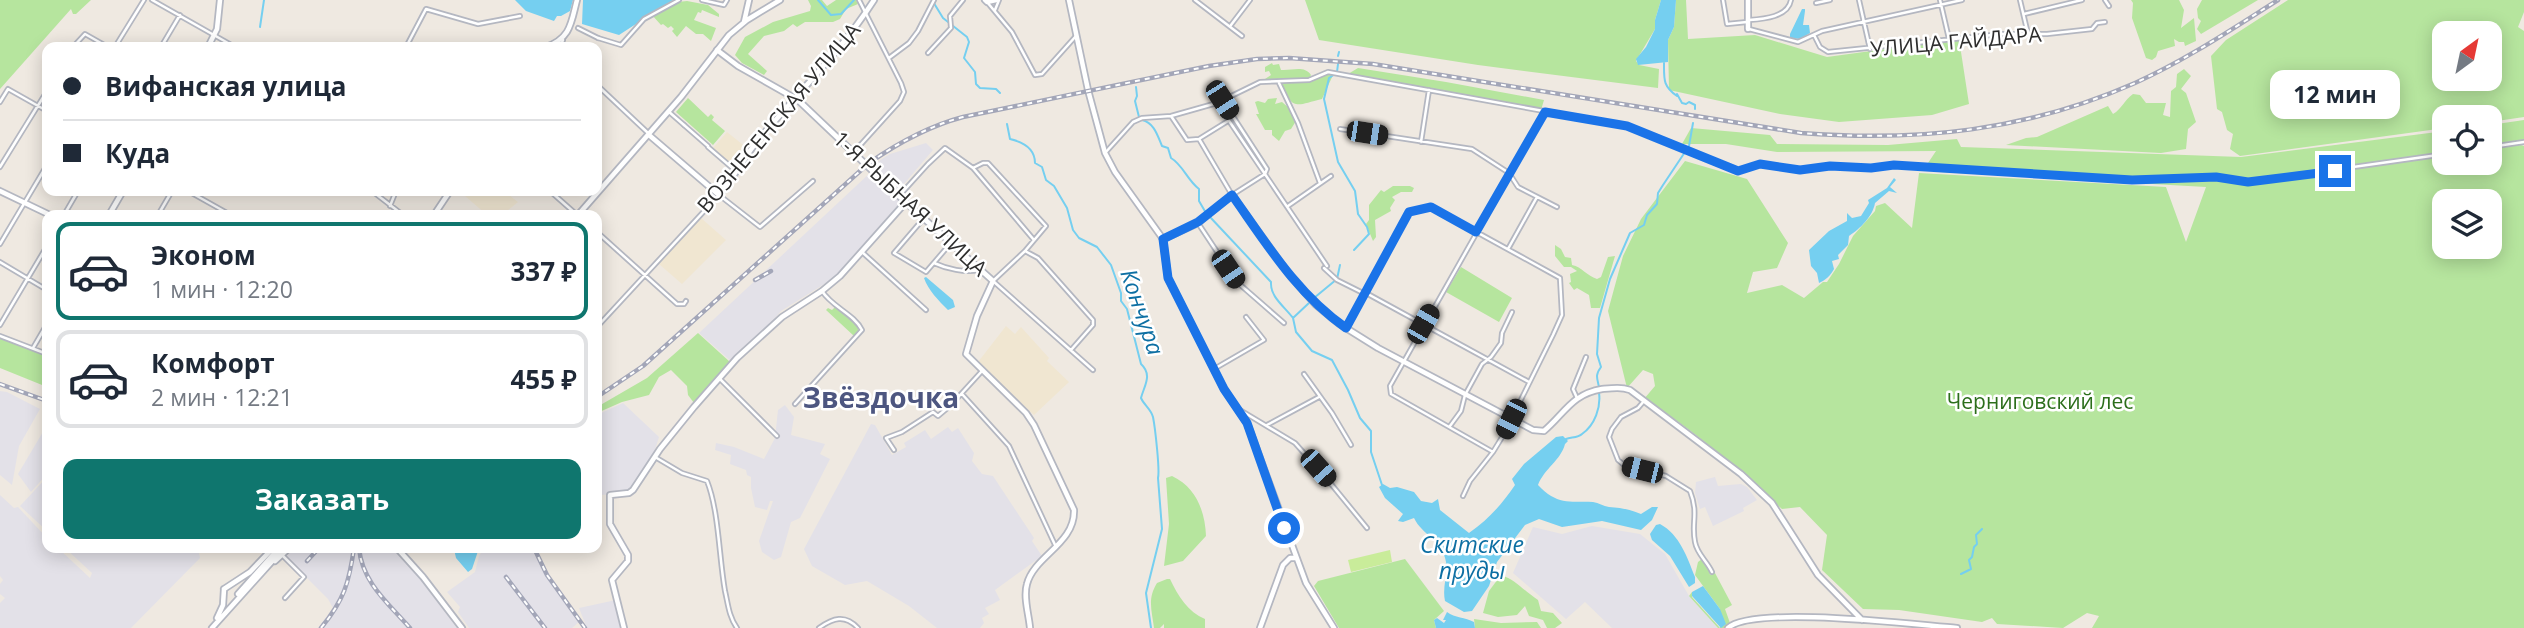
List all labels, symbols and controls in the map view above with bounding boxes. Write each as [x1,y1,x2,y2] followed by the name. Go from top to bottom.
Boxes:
[690,16,867,218] street label: ВОЗНЕСЕНСКАЯ УЛИЦА
[1869,20,2043,62] street label: УЛИЦА ГАЙДАРА
[2432,21,2502,91] north arrow
[2432,21,2502,259] map controls
[105,68,347,104] text: Вифанская улица
[2270,69,2400,118] callout: 12 мин
[1202,77,1243,123] car
[2293,78,2377,110] text: 12 мин
[2432,105,2502,175] button: locate
[1345,119,1390,147] car
[828,125,994,282] street label: 1-Я РЫБНАЯ УЛИЦА
[105,135,170,171] text: Куда
[2319,155,2351,187] route end
[2432,189,2502,259] button: layers
[151,237,256,273] text: Эконом
[67,240,130,303] icon: car
[1208,246,1249,292] car
[511,253,577,289] text: 337 ₽
[1113,264,1173,359] water label: Кончура
[151,273,293,305] text: 1 мин · 12:20
[1404,301,1443,347] car
[151,345,275,381] text: Комфорт
[67,348,130,411] icon: car
[511,361,577,397] text: 455 ₽
[803,378,959,416] district label: Звёздочка
[151,381,293,413] text: 2 мин · 12:21
[1947,387,2133,415] park label: Черниговский лес
[1493,396,1530,442] car
[1297,445,1340,491] car
[1620,455,1665,485] car
[63,459,581,539] button: Заказать
[1268,512,1300,544] route start
[1420,528,1524,586] water label: Скитские пруды

